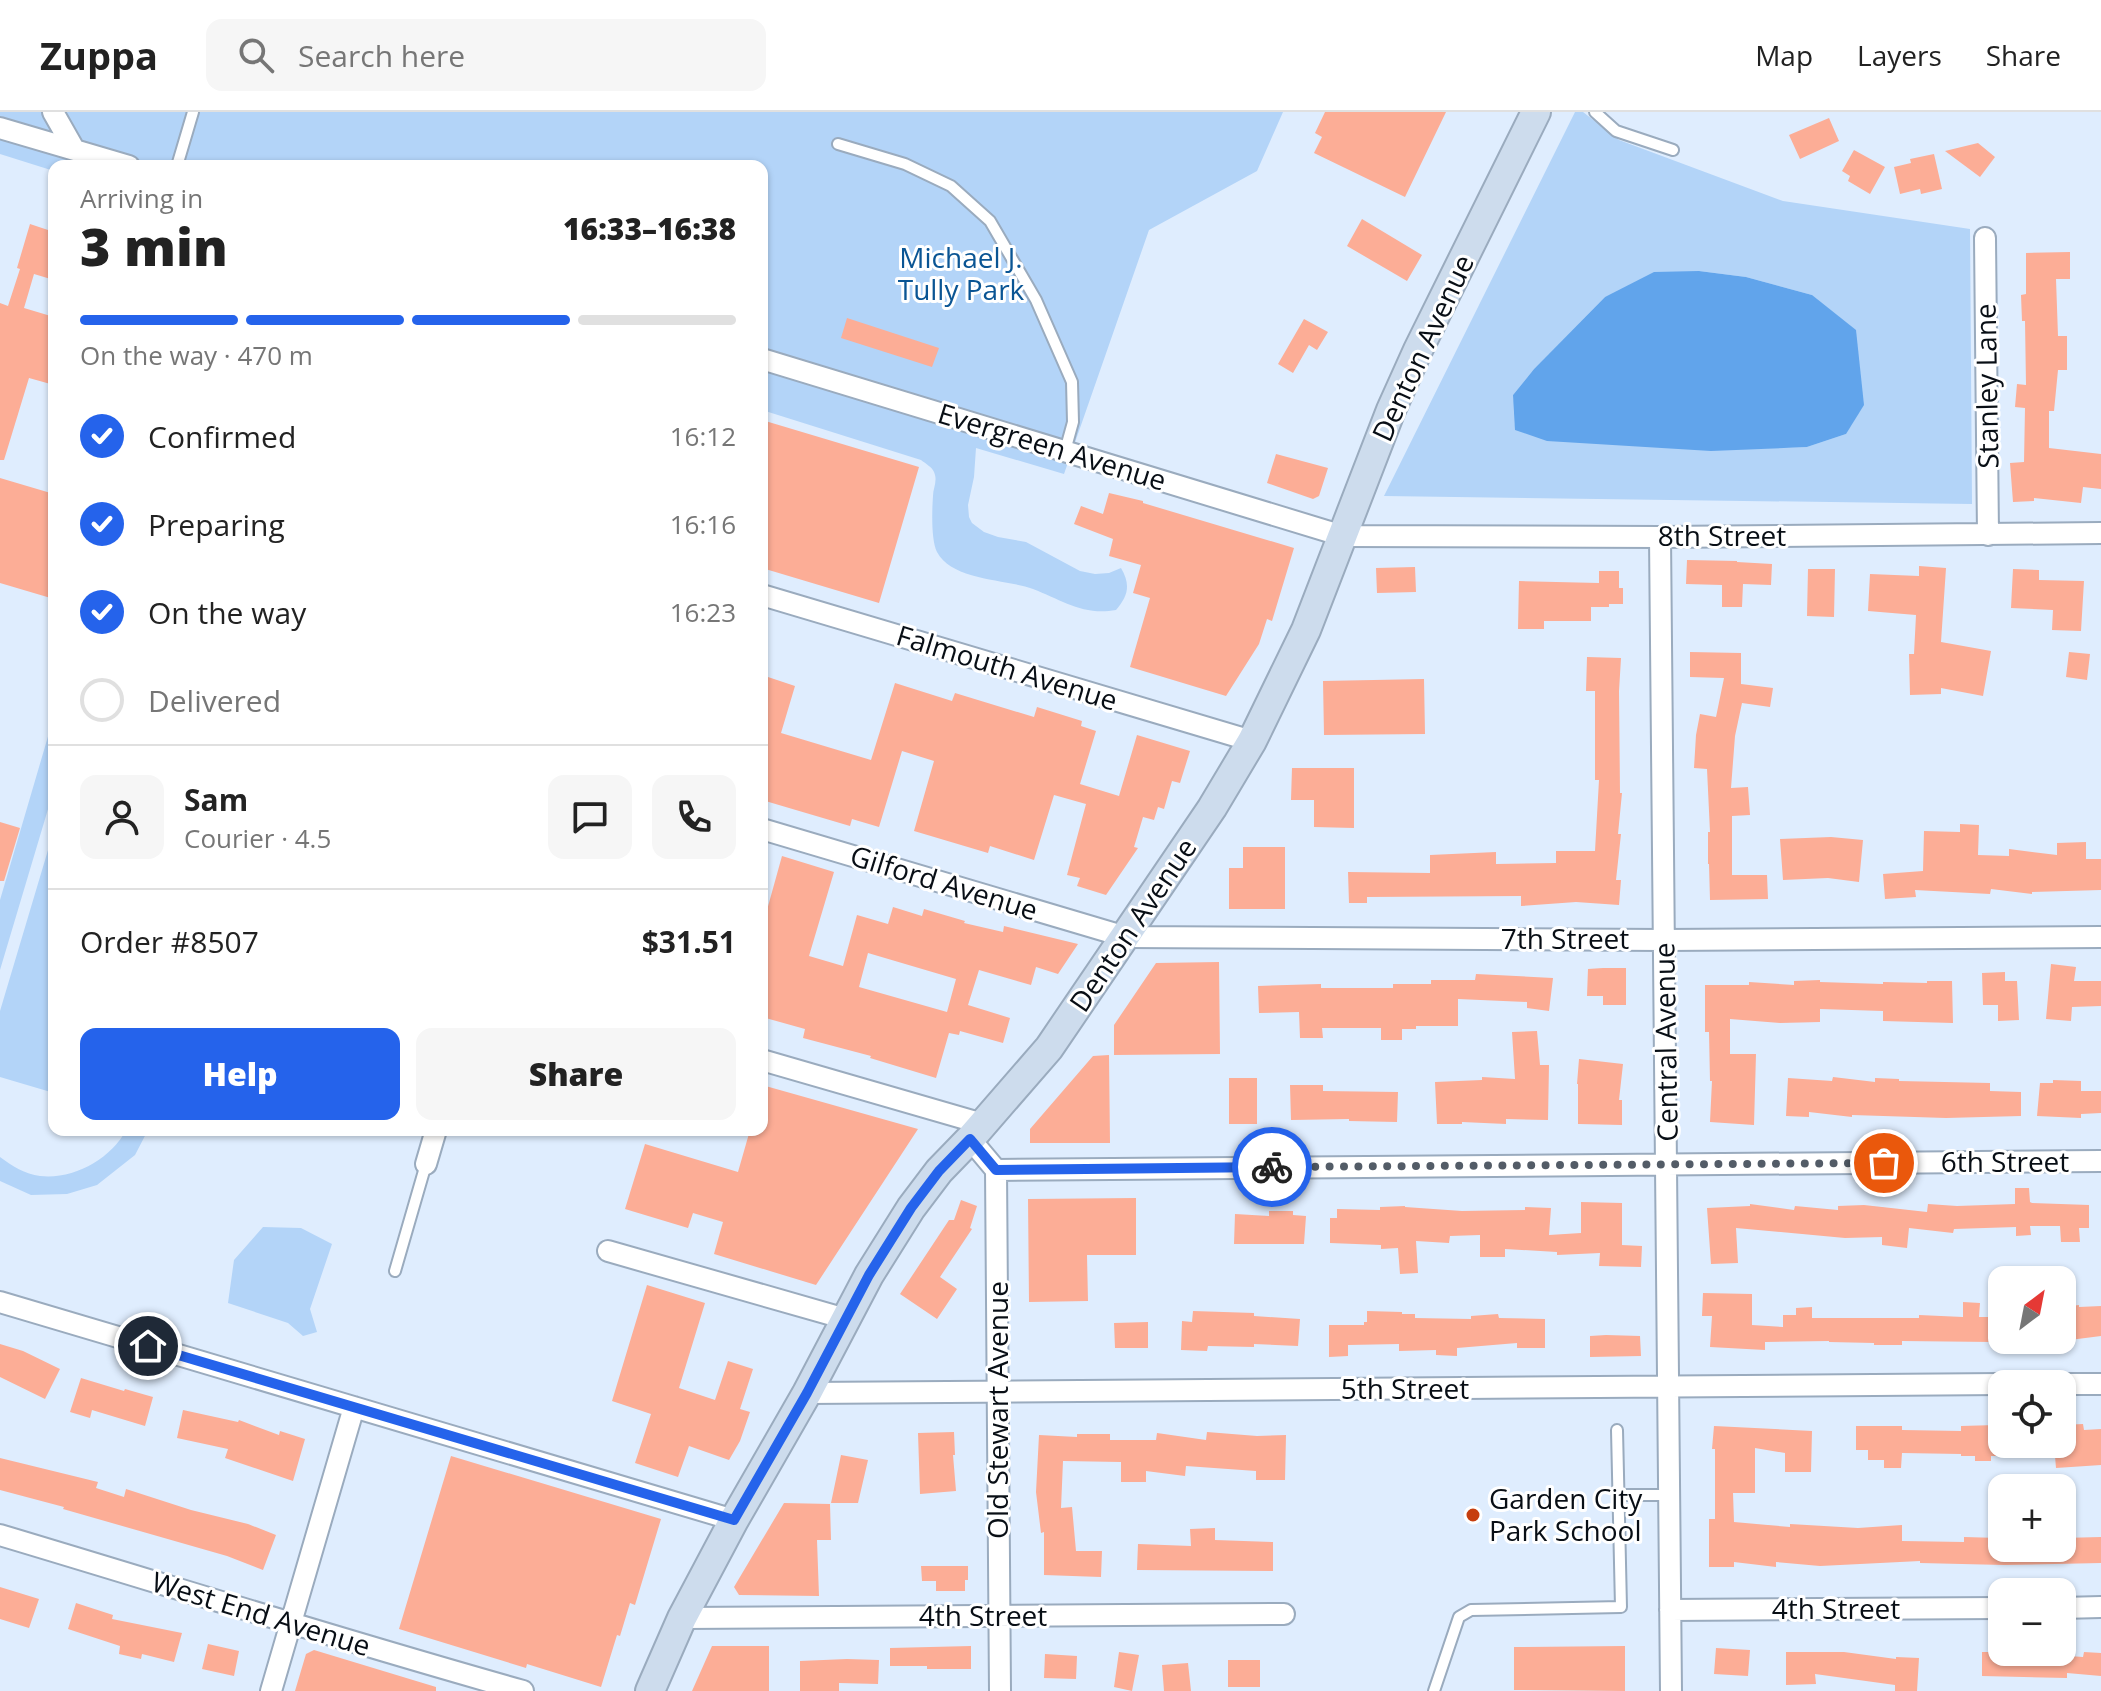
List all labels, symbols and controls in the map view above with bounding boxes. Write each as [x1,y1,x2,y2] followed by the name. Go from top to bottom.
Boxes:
[206,19,766,91] search box
[40,29,158,81] text: Zuppa
[234,33,278,77] icon: search
[298,35,465,76] text: Search here
[1755,36,1813,74] text: Map
[1857,36,1942,74] text: Layers
[1986,36,2061,74] text: Share
[80,180,203,216] text: Arriving in
[563,208,736,249] text: 16:33–16:38
[80,210,228,281] text: 3 min
[898,238,1025,308] park label: Michael J. Tully Park
[1362,248,1482,447] street label: Denton Avenue
[1966,303,2006,469] street label: Stanley Lane
[80,337,313,373] text: On the way · 470 m
[934,393,1171,499] street label: Evergreen Avenue
[80,414,124,458] icon: check
[148,416,296,457] text: Confirmed
[670,418,736,454] text: 16:12
[80,502,124,546] icon: check
[148,504,285,545] text: Preparing
[670,506,736,542] text: 16:16
[1658,516,1786,554] street label: 8th Street
[80,590,124,634] icon: check
[148,592,306,633] text: On the way
[670,594,736,630] text: 16:23
[892,615,1122,719] street label: Falmouth Avenue
[148,680,281,721] text: Delivered
[80,775,164,859] button: person
[548,775,632,859] button: chat
[652,775,736,859] button: phone
[184,779,248,820] text: Sam
[184,820,331,856] text: Courier · 4.5
[1060,830,1204,1019] street label: Denton Avenue
[846,836,1043,929] street label: Gilford Avenue
[1501,919,1629,957] street label: 7th Street
[80,921,259,962] text: Order #8507
[642,921,736,962] text: $31.51
[1644,942,1686,1142] street label: Central Avenue
[80,1028,400,1120] button: Help
[416,1028,736,1120] button: Share
[1232,1127,1312,1207] courier
[1850,1129,1918,1197] pin
[1862,1141,1906,1185] icon: bag
[1941,1142,2069,1180] street label: 6th Street
[1250,1145,1294,1189] icon: bike
[1988,1266,2076,1354] north arrow
[1988,1266,2076,1666] map controls
[978,1281,1016,1539] street label: Old Stewart Avenue
[114,1312,182,1380] pin
[126,1324,170,1368] icon: home
[1341,1369,1469,1407] street label: 5th Street
[1988,1370,2076,1458] button: locate
[1988,1474,2076,1562] button: +
[1489,1479,1643,1549] place label: Garden City Park School
[1464,1506,1482,1524] marker: Garden City Park School
[147,1562,375,1664] street label: West End Avenue
[1988,1578,2076,1666] button: −
[1772,1589,1900,1627] street label: 4th Street
[919,1596,1047,1634] street label: 4th Street

